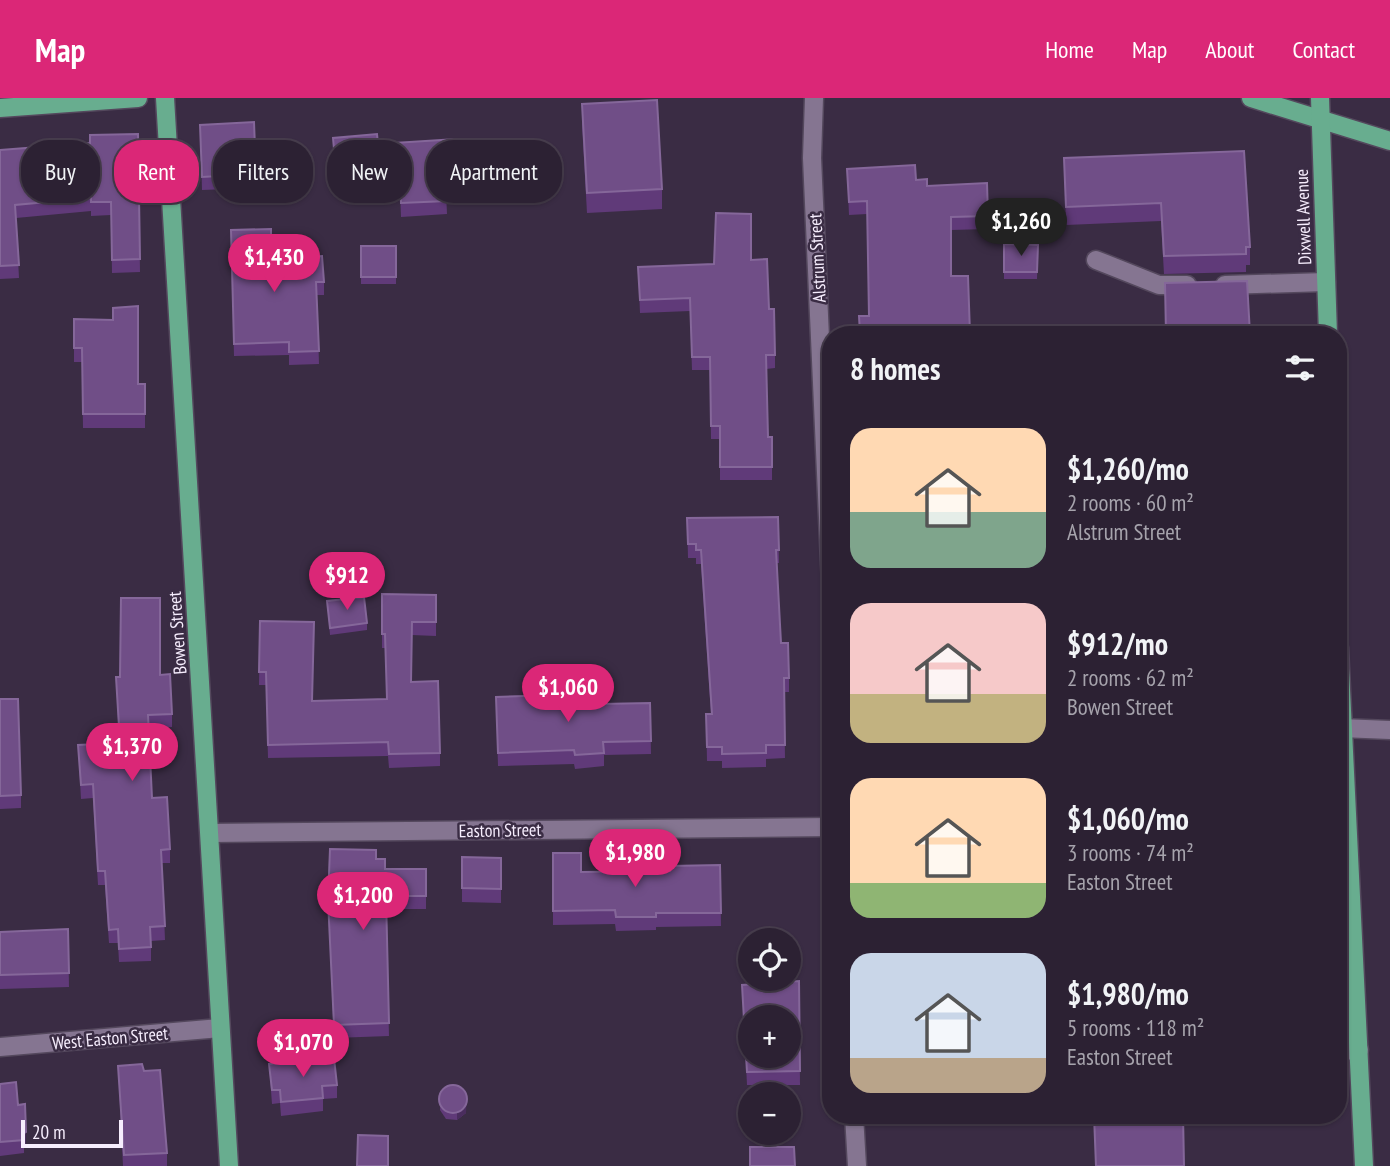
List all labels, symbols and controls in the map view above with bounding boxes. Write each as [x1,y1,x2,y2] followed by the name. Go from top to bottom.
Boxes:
[35,28,85,71] text: Map
[1045,34,1094,65] text: Home
[1132,34,1167,65] text: Map
[1205,34,1254,65] text: About
[1292,34,1355,65] text: Contact
[21,140,100,203] chip: Buy
[114,140,199,203] chip: Rent
[213,140,313,203] chip: Filters
[327,140,412,203] chip: New
[426,140,562,203] chip: Apartment
[1290,169,1316,265] street label: Dixwell Avenue
[964,198,1078,258] pin: $1,260
[991,206,1051,235] text: $1,260
[803,213,831,303] street label: Alstrum Street
[217,234,331,294] pin: $1,430
[244,242,304,271] text: $1,430
[850,349,941,388] text: 8 homes
[1281,349,1319,387] icon: filters
[1067,449,1189,488] text: $1,260/mo
[906,456,990,540] icon: home
[1067,488,1194,517] text: 2 rooms · 60 m²
[1067,517,1181,546] text: Alstrum Street
[306,552,388,612] pin: $912
[325,560,369,589] text: $912
[163,591,191,675] street label: Bowen Street
[1067,624,1168,663] text: $912/mo
[906,631,990,715] icon: home
[1067,663,1194,692] text: 2 rooms · 62 m²
[511,664,625,724] pin: $1,060
[538,672,598,701] text: $1,060
[1067,692,1173,721] text: Bowen Street
[75,724,189,783] pin: $1,370
[102,731,162,760] text: $1,370
[1067,799,1189,838] text: $1,060/mo
[906,806,990,890] icon: home
[459,818,542,842] street label: Easton Street
[578,830,692,889] pin: $1,980
[605,837,665,866] text: $1,980
[1067,838,1194,867] text: 3 rooms · 74 m²
[1067,867,1173,896] text: Easton Street
[306,872,420,932] pin: $1,200
[333,880,393,909] text: $1,200
[738,928,801,1145] map controls
[738,928,801,991] button: locate
[1067,974,1189,1013] text: $1,980/mo
[906,981,990,1065] icon: home
[738,1005,801,1068] button: +
[1067,1013,1204,1042] text: 5 rooms · 118 m²
[246,1020,360,1079] pin: $1,070
[51,1021,169,1055] street label: West Easton Street
[273,1027,333,1056] text: $1,070
[1067,1042,1173,1071] text: Easton Street
[738,1082,801,1145] button: −
[21,1117,122,1149] scale bar
[32,1120,66,1144] text: 20 m

